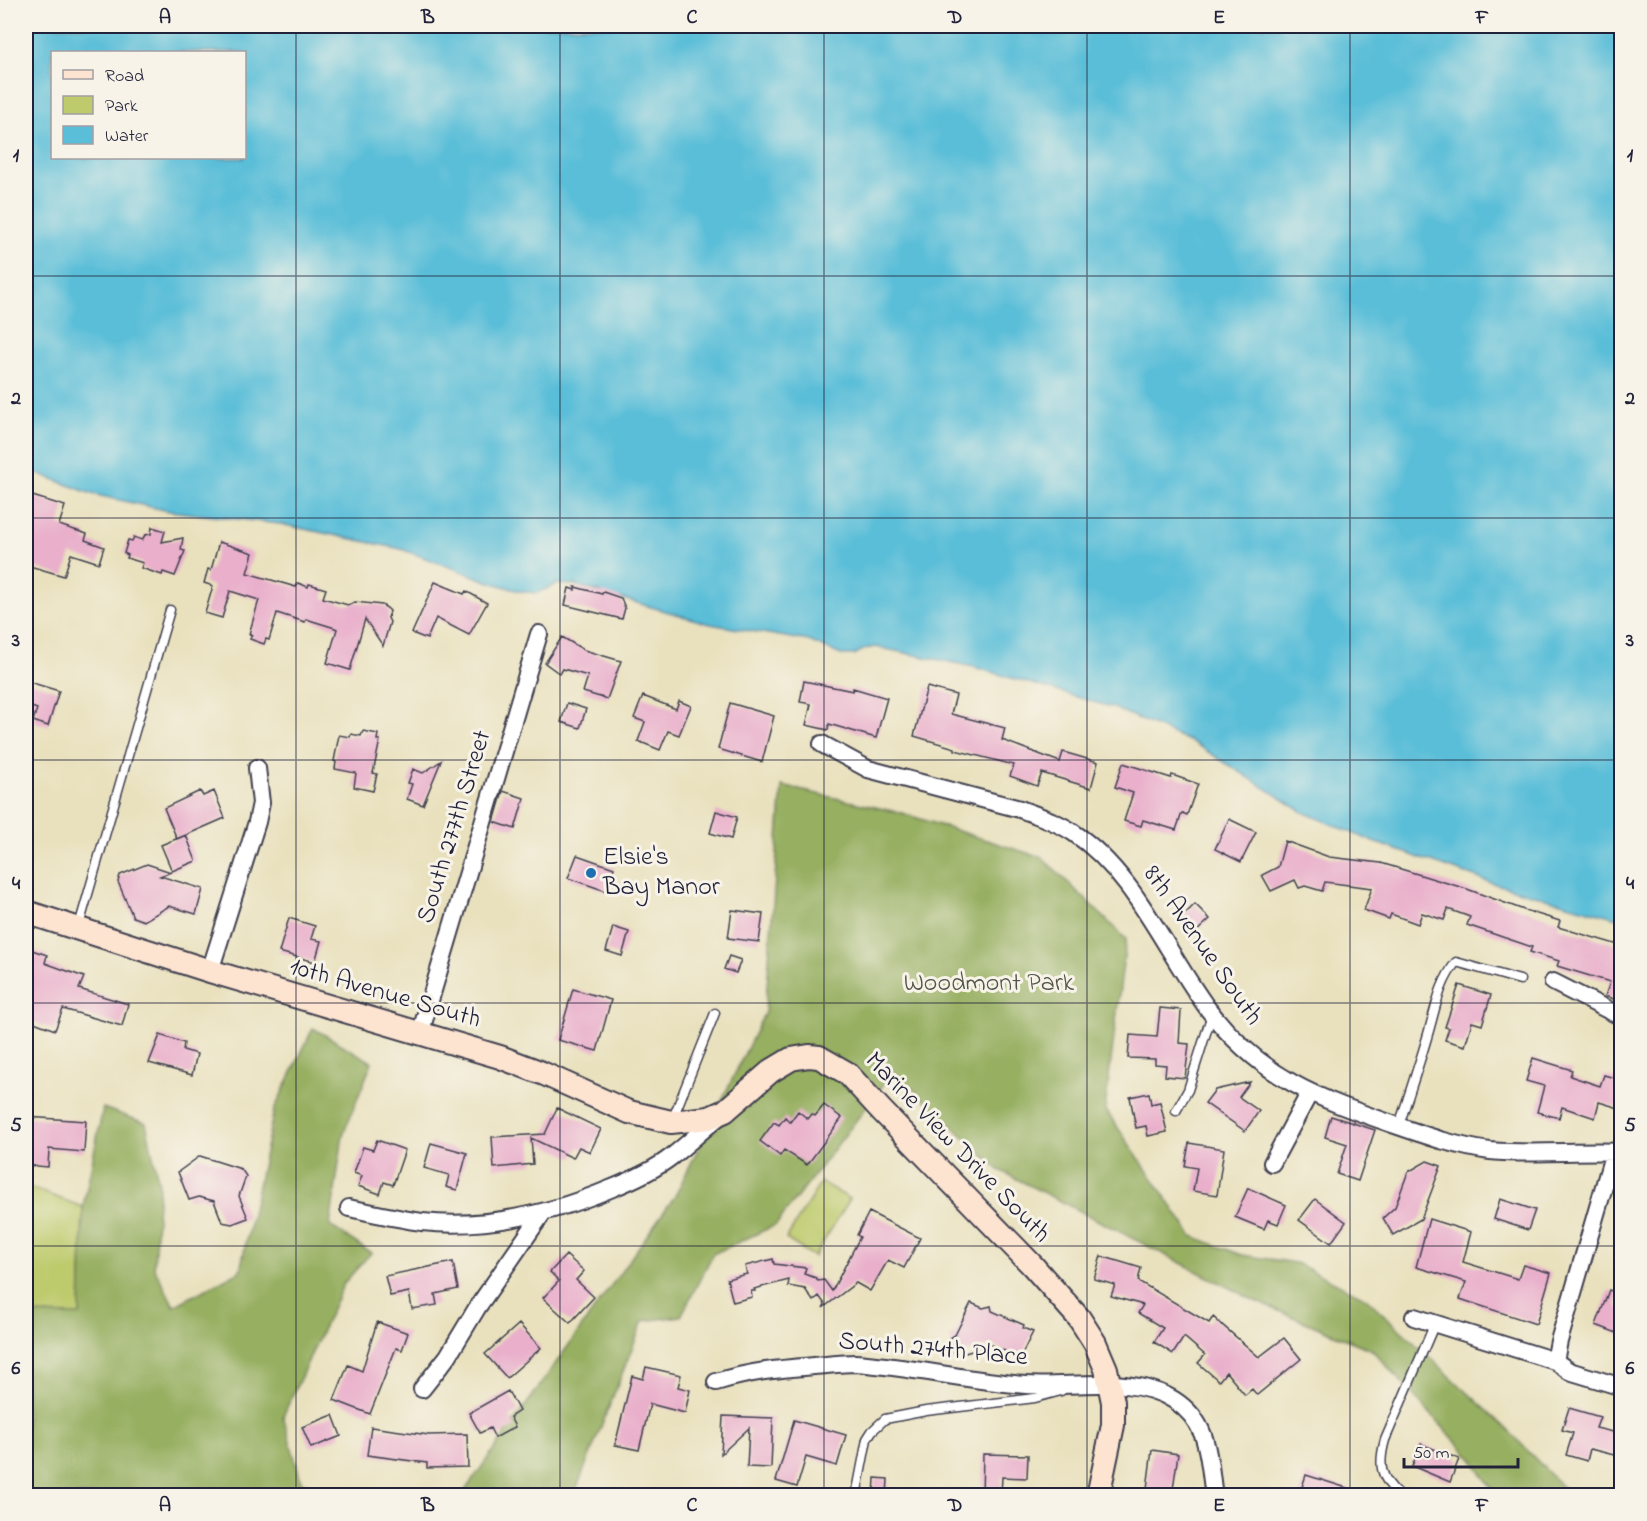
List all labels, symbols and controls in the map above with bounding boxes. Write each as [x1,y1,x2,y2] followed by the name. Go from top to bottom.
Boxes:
[159,4,171,33] text: A
[420,4,435,33] text: B
[687,4,698,33] text: C
[947,4,962,33] text: D
[1213,4,1225,33] text: E
[1475,4,1489,33] text: F
[51,51,246,159] legend
[105,64,144,90] text: Road
[105,94,138,120] text: Park
[105,124,149,150] text: Water
[13,142,20,171] text: 1
[1627,142,1634,171] text: 1
[10,385,21,414] text: 2
[1624,385,1635,414] text: 2
[11,627,20,656] text: 3
[1625,627,1634,656] text: 3
[408,726,502,928] street label: South 277th Street
[602,839,721,907] place label: Elsie's Bay Manor
[1133,858,1271,1034] street label: 8th Avenue South
[584,866,598,880] marker: Elsie's Bay Manor
[12,870,21,899] text: 4
[1626,870,1635,899] text: 4
[285,949,485,1039] street label: 10th Avenue South
[904,965,1075,1003] park label: Woodmont Park
[855,1044,1059,1252] street label: Marine View Drive South
[10,1112,22,1141] text: 5
[1624,1112,1636,1141] text: 5
[837,1323,1029,1377] street label: South 274th Place
[12,1355,21,1384] text: 6
[1626,1355,1635,1384] text: 6
[1404,1431,1518,1469] scale bar
[1413,1441,1450,1467] text: 50 m
[159,1492,171,1521] text: A
[420,1492,435,1521] text: B
[687,1492,698,1521] text: C
[947,1492,962,1521] text: D
[1213,1492,1225,1521] text: E
[1475,1492,1489,1521] text: F

